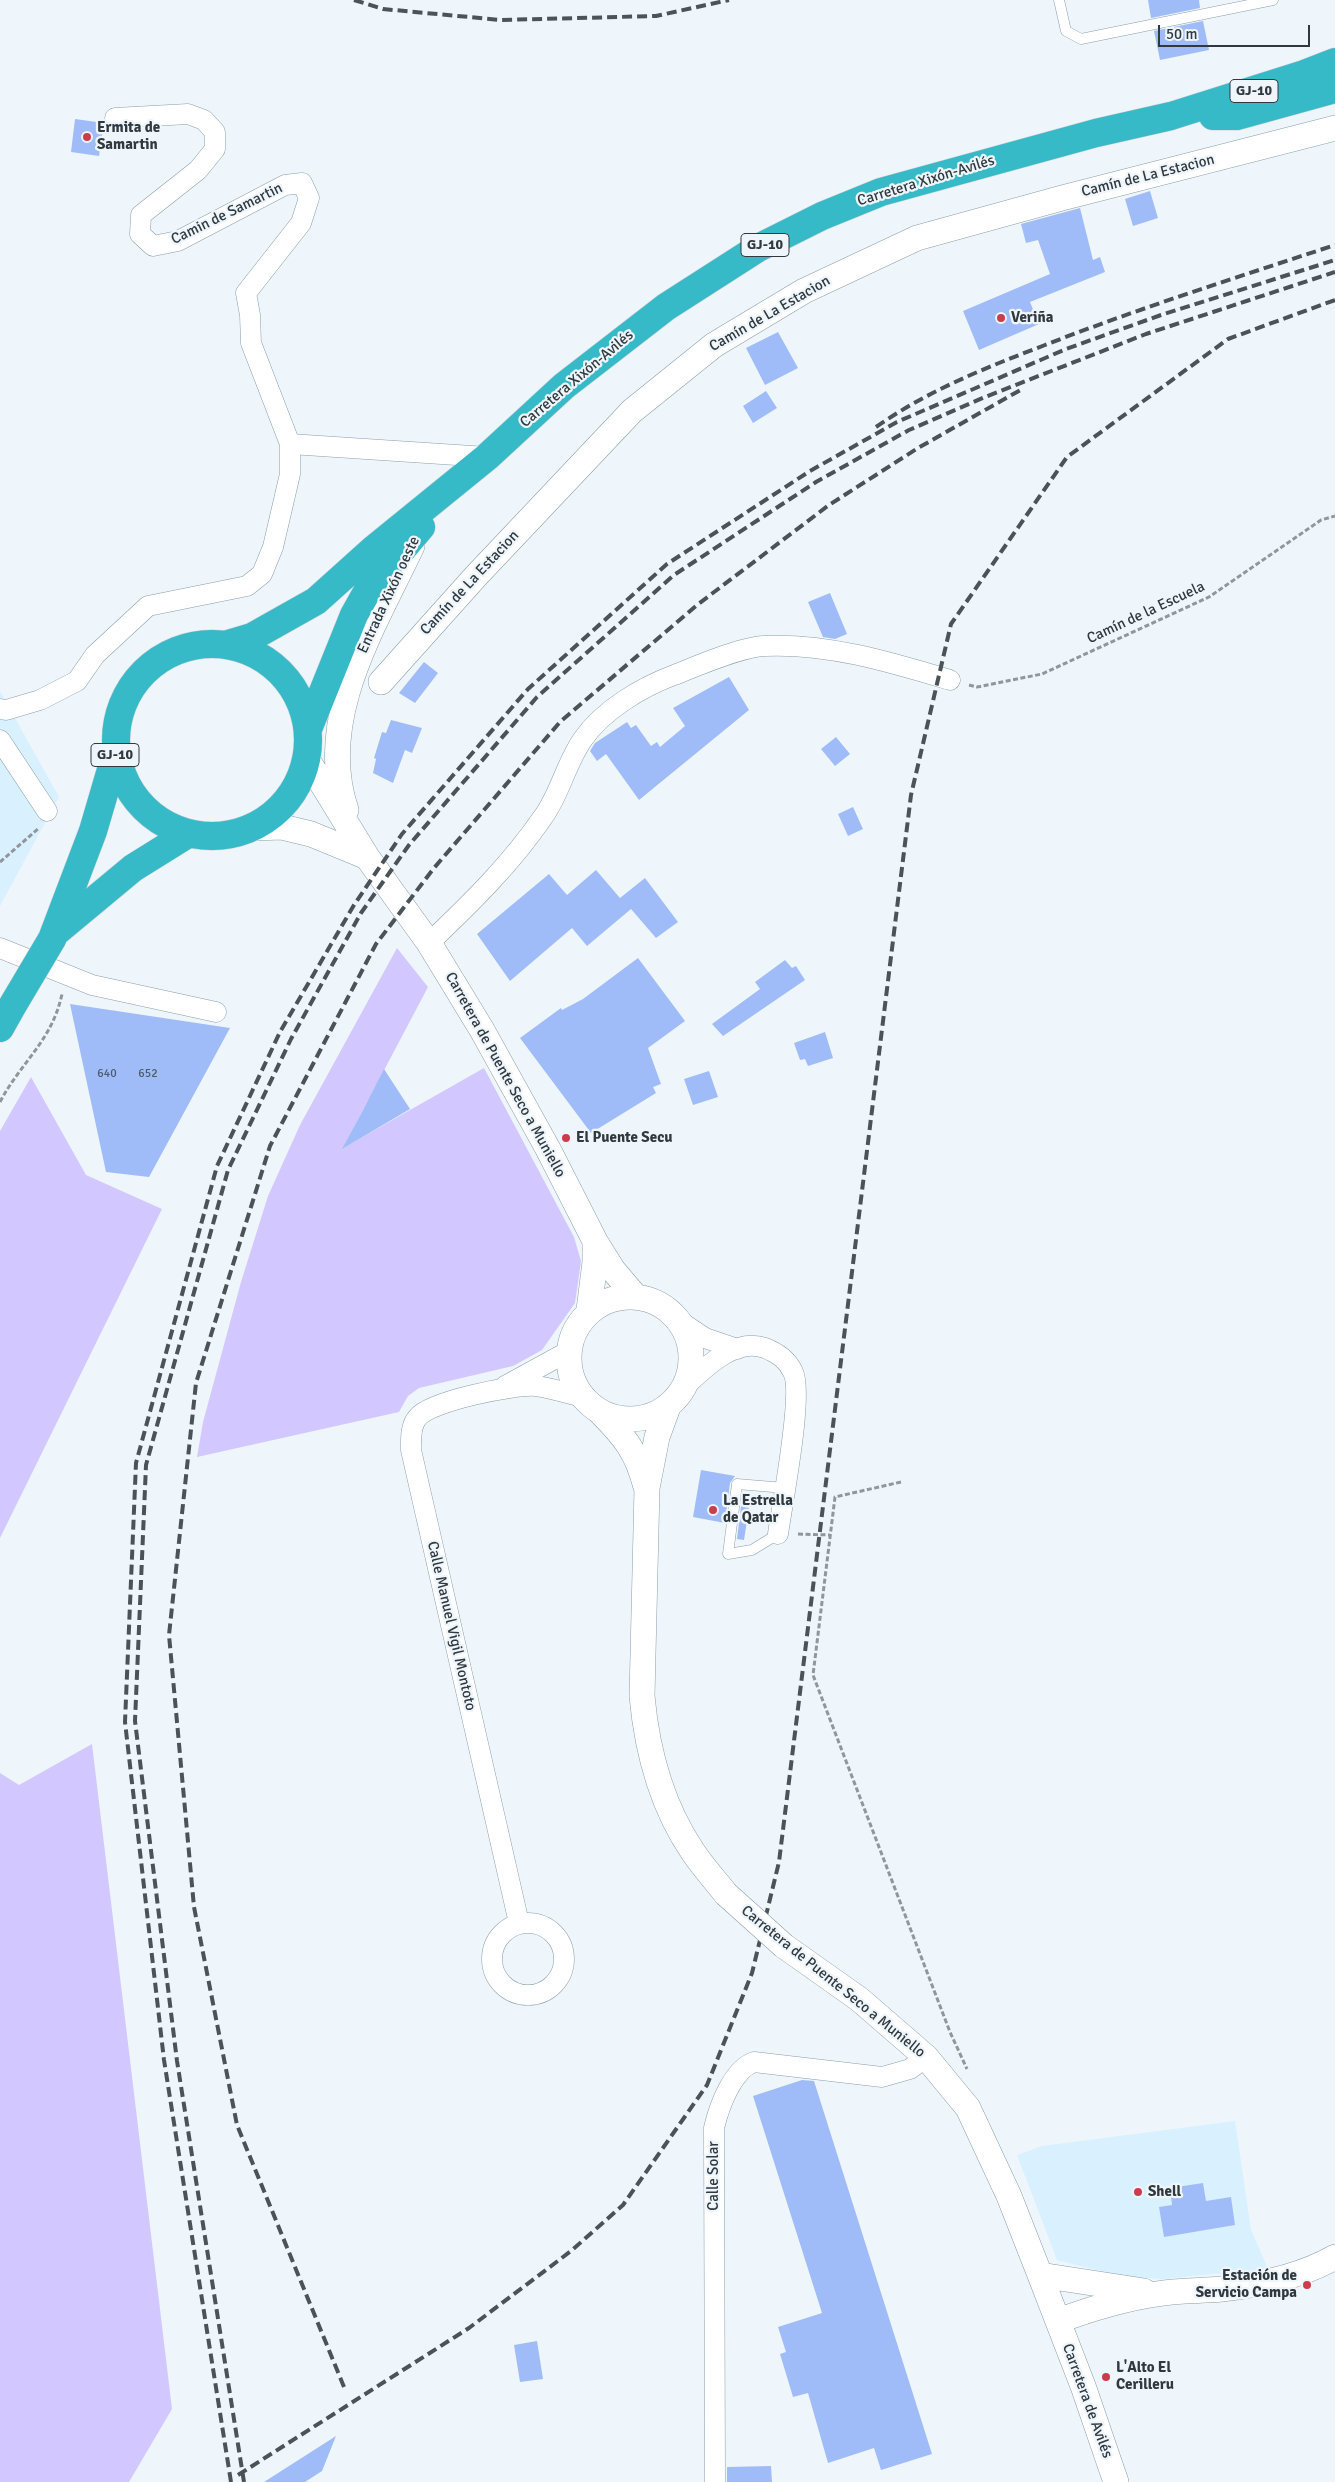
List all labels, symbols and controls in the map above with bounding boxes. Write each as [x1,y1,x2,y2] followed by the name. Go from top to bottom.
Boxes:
[1160,15,1312,47] scale bar
[1166,25,1197,43] text: 50 m
[1230,80,1278,102] road number: GJ-10
[97,119,160,154] place label: Ermita de Samartin
[81,131,93,143] marker: Ermita de Samartin
[1080,151,1216,201] street label: Camín de La Estacion
[855,152,997,210] street label: Carretera Xixón-Avilés
[168,179,286,249] street label: Camin de Samartin
[741,234,789,256] road number: GJ-10
[706,272,834,356] street label: Camín de La Estacion
[1011,309,1053,327] place label: Veriña
[995,312,1007,324] marker: Veriña
[517,326,637,432] street label: Carretera Xixón-Avilés
[417,527,523,639] street label: Camín de La Estacion
[354,534,424,656] street label: Entrada Xixón oeste
[1084,578,1208,648] street label: Camín de la Escuela
[91,744,139,766] road number: GJ-10
[441,969,569,1181] street label: Carretera de Puente Seco a Muniello
[97,1067,117,1081] house number: 640
[138,1067,158,1081] house number: 652
[576,1129,673,1147] place label: El Puente Secu
[560,1132,572,1144] marker: El Puente Secu
[723,1492,793,1527] place label: La Estrella de Qatar
[707,1504,719,1516] marker: La Estrella de Qatar
[423,1540,479,1712] street label: Calle Manuel Vigil Montoto
[737,1902,929,2062] street label: Carretera de Puente Seco a Muniello
[705,2141,723,2211] street label: Calle Solar
[1148,2183,1181,2201] place label: Shell
[1132,2186,1144,2198] marker: Shell
[1196,2267,1297,2302] place label: Estación de Servicio Campa
[1301,2279,1313,2291] marker: Estación de Servicio Campa
[1058,2341,1116,2461] street label: Carretera de Avilés
[1116,2359,1174,2394] place label: L'Alto El Cerilleru
[1100,2371,1112,2383] marker: L'Alto El Cerilleru

